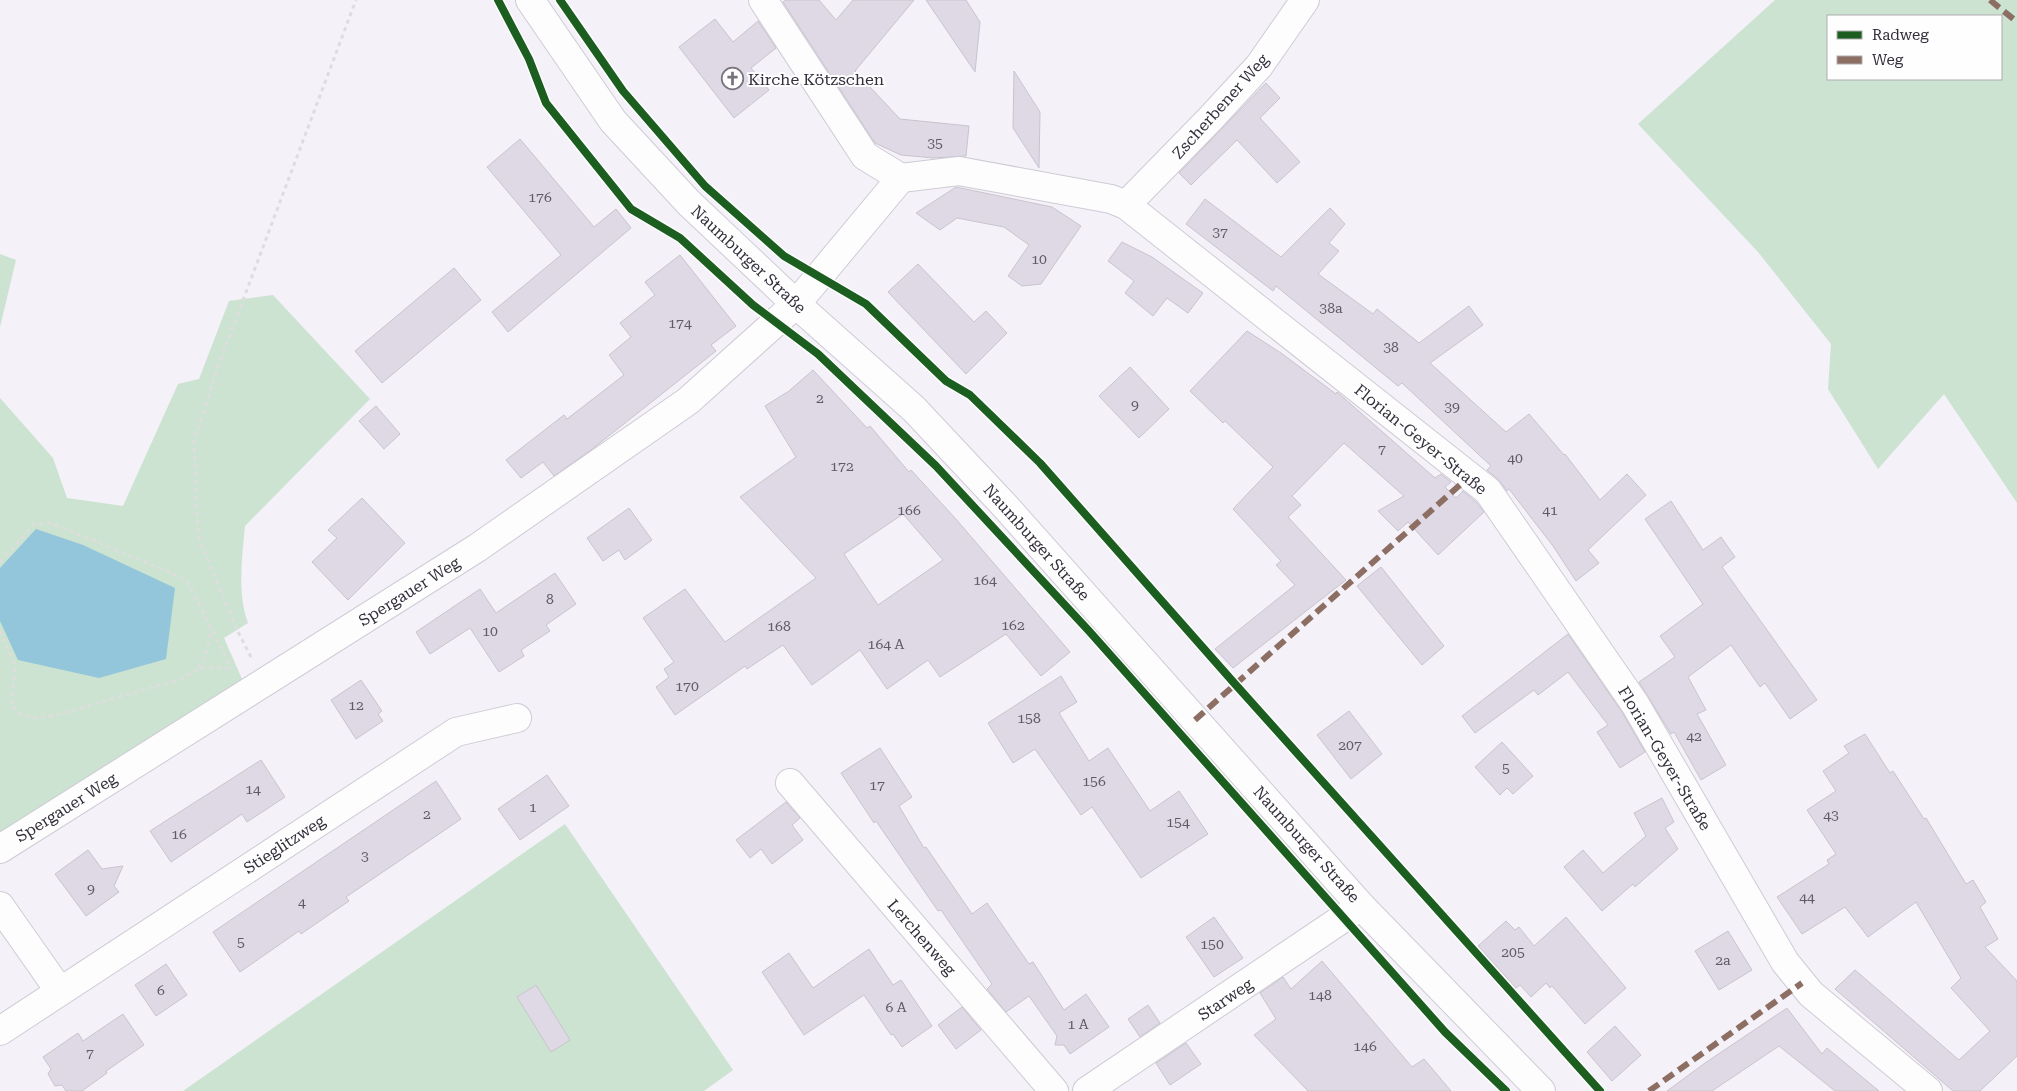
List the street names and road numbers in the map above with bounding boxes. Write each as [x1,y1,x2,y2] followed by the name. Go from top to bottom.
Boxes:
[1168,49,1273,163] street label: Zscherbener Weg
[687,201,810,318] street label: Naumburger Straße
[1351,380,1491,499] street label: Florian-Geyer-Straße
[979,480,1094,605] street label: Naumburger Straße
[355,552,464,630] street label: Spergauer Weg
[1614,683,1715,834] street label: Florian-Geyer-Straße
[12,768,121,846] street label: Spergauer Weg
[1249,782,1364,907] street label: Naumburger Straße
[240,811,329,878] street label: Stieglitzweg
[884,896,960,980] street label: Lerchenweg
[1194,974,1257,1025] street label: Starweg

